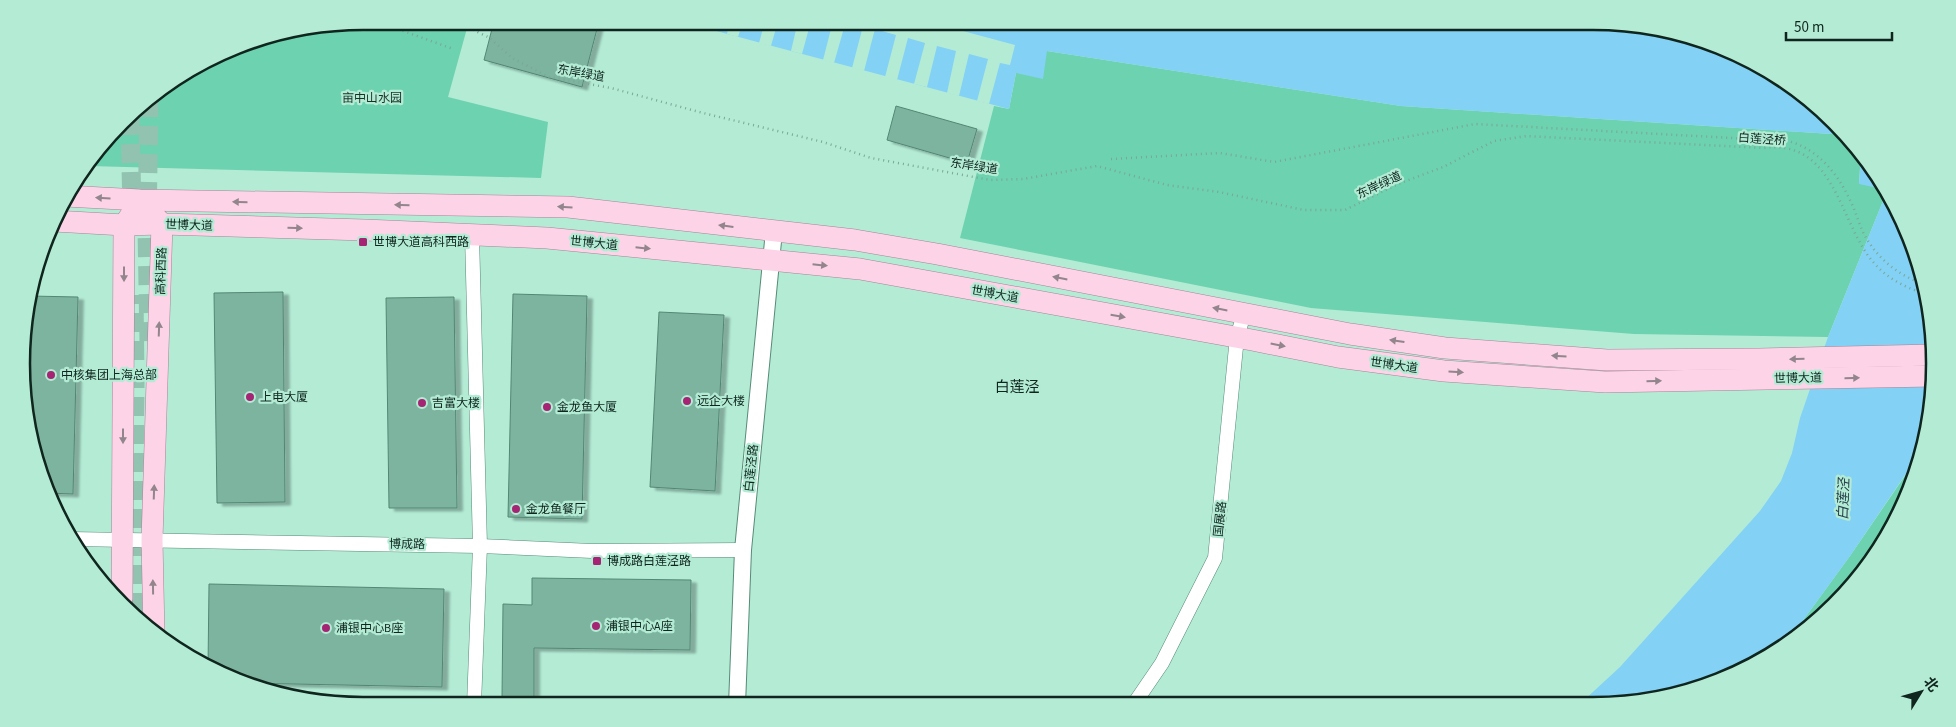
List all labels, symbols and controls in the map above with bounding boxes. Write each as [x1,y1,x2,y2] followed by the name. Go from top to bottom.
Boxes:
[1786,10,1892,42] scale bar
[1794,17,1824,38] text: 50 m
[556,61,606,86] street label: 东岸绿道
[342,90,402,107] park label: 亩中山水园
[1737,129,1787,150] street label: 白莲泾桥
[949,154,999,179] street label: 东岸绿道
[1354,168,1405,203] street label: 东岸绿道
[95,194,111,202] one-way arrow
[231,198,247,206] one-way arrow
[394,200,410,208] one-way arrow
[556,203,572,211] one-way arrow
[165,216,213,235] street label: 世博大道
[718,222,734,230] one-way arrow
[287,224,303,232] one-way arrow
[569,233,619,254] street label: 世博大道
[373,234,469,251] place label: 世博大道高科西路
[357,236,369,248] marker: 世博大道高科西路
[635,244,651,252] one-way arrow
[152,247,171,295] street label: 高科西路
[812,261,828,269] one-way arrow
[119,266,127,282] one-way arrow
[1053,274,1068,282] one-way arrow
[970,282,1020,307] street label: 世博大道
[1212,305,1228,313] one-way arrow
[1111,312,1127,320] one-way arrow
[155,321,163,337] one-way arrow
[1389,336,1405,344] one-way arrow
[1271,341,1286,349] one-way arrow
[1550,352,1566,360] one-way arrow
[1369,354,1419,377] street label: 世博大道
[1789,355,1805,363] one-way arrow
[61,367,157,384] place label: 中核集团上海总部
[45,369,57,381] marker: 中核集团上海总部
[1448,369,1464,377] one-way arrow
[1774,370,1822,387] street label: 世博大道
[1844,374,1860,382] one-way arrow
[994,377,1040,398] district label: 白莲泾
[1646,377,1662,385] one-way arrow
[260,389,308,406] place label: 上电大厦
[244,391,256,403] marker: 上电大厦
[697,393,745,410] place label: 远企大楼
[432,395,480,412] place label: 吉富大楼
[681,395,693,407] marker: 远企大楼
[416,397,428,409] marker: 吉富大楼
[557,399,617,416] place label: 金龙鱼大厦
[541,401,553,413] marker: 金龙鱼大厦
[119,428,127,444] one-way arrow
[741,443,762,493] street label: 白莲泾路
[1833,476,1855,520] water label: 白莲泾
[150,483,158,499] one-way arrow
[1210,500,1231,538] street label: 国展路
[526,501,586,518] place label: 金龙鱼餐厅
[510,503,522,515] marker: 金龙鱼餐厅
[389,536,425,553] street label: 博成路
[607,553,691,570] place label: 博成路白莲泾路
[591,555,603,567] marker: 博成路白莲泾路
[149,579,157,595] one-way arrow
[606,618,673,635] place label: 浦银中心A座
[336,620,403,637] place label: 浦银中心B座
[590,620,602,632] marker: 浦银中心A座
[320,622,332,634] marker: 浦银中心B座
[1896,667,1946,717] north arrow
[1918,673,1943,696] text: 北

